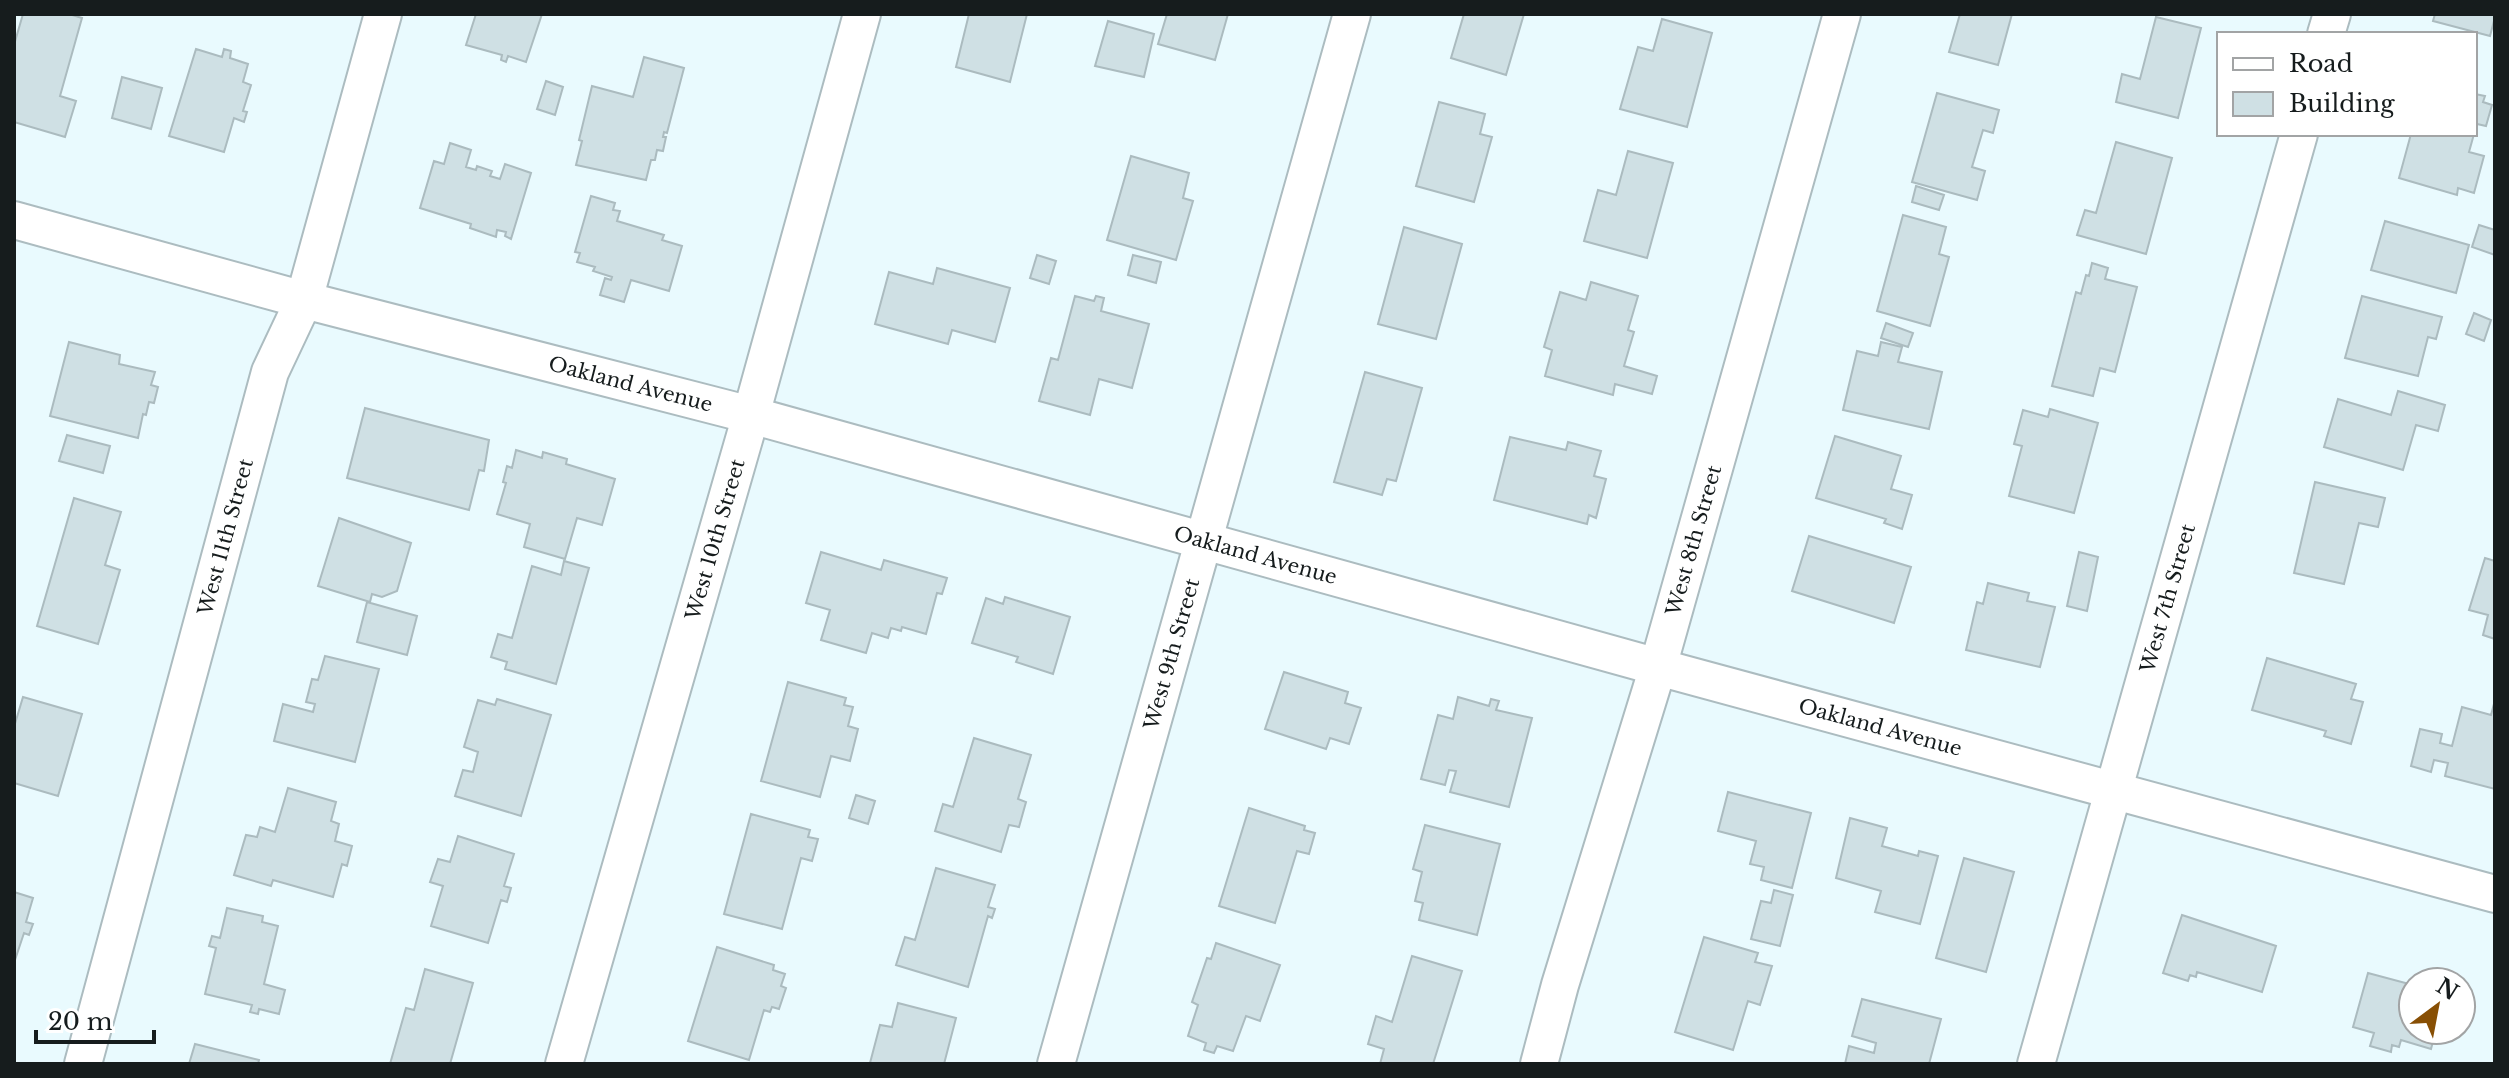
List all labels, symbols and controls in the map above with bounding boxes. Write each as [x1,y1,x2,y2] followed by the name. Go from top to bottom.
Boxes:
[2217,32,2477,136] legend
[2289,49,2353,78] text: Road
[2289,89,2395,118] text: Building
[546,351,715,417] street label: Oakland Avenue
[193,456,258,619] street label: West 11th Street
[680,456,750,624] street label: West 10th Street
[1661,462,1726,619] street label: West 8th Street
[1171,521,1340,589] street label: Oakland Avenue
[2135,521,2200,676] street label: West 7th Street
[1139,575,1204,733] street label: West 9th Street
[1796,694,1965,761] street label: Oakland Avenue
[2397,966,2477,1046] north arrow
[2431,973,2464,1007] text: N
[36,994,154,1044] scale bar
[48,1007,113,1036] text: 20 m

